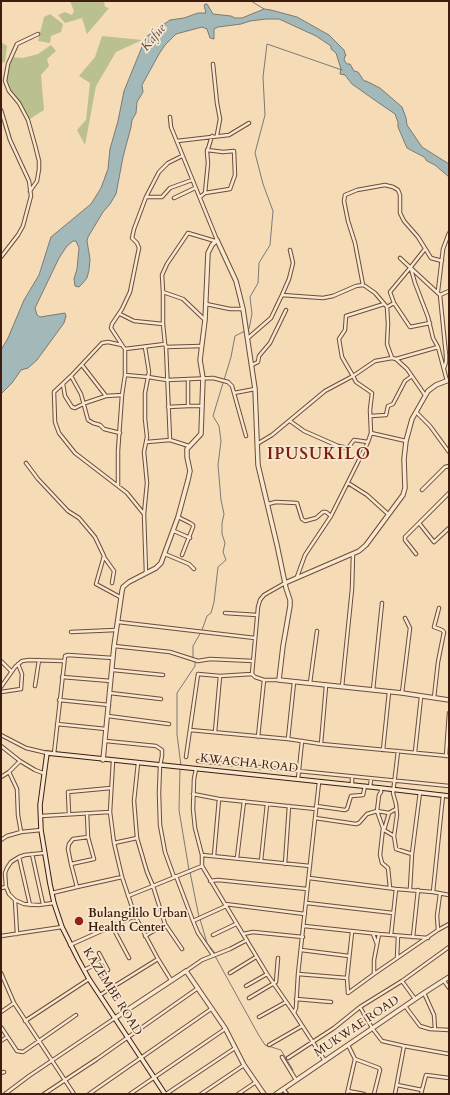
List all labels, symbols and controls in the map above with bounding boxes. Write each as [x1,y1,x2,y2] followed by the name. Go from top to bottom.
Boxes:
[138,21,170,55] water label: Kafue
[267,445,371,465] district label: IPUSUKILO
[199,752,299,776] street label: KWACHA ROAD
[88,907,188,935] place label: Bulangililo Urban Health Center
[73,915,85,927] marker: Bulangililo Urban Health Center
[79,946,145,1038] street label: KAZEMBE ROAD
[312,993,402,1061] street label: MUKWAE ROAD

